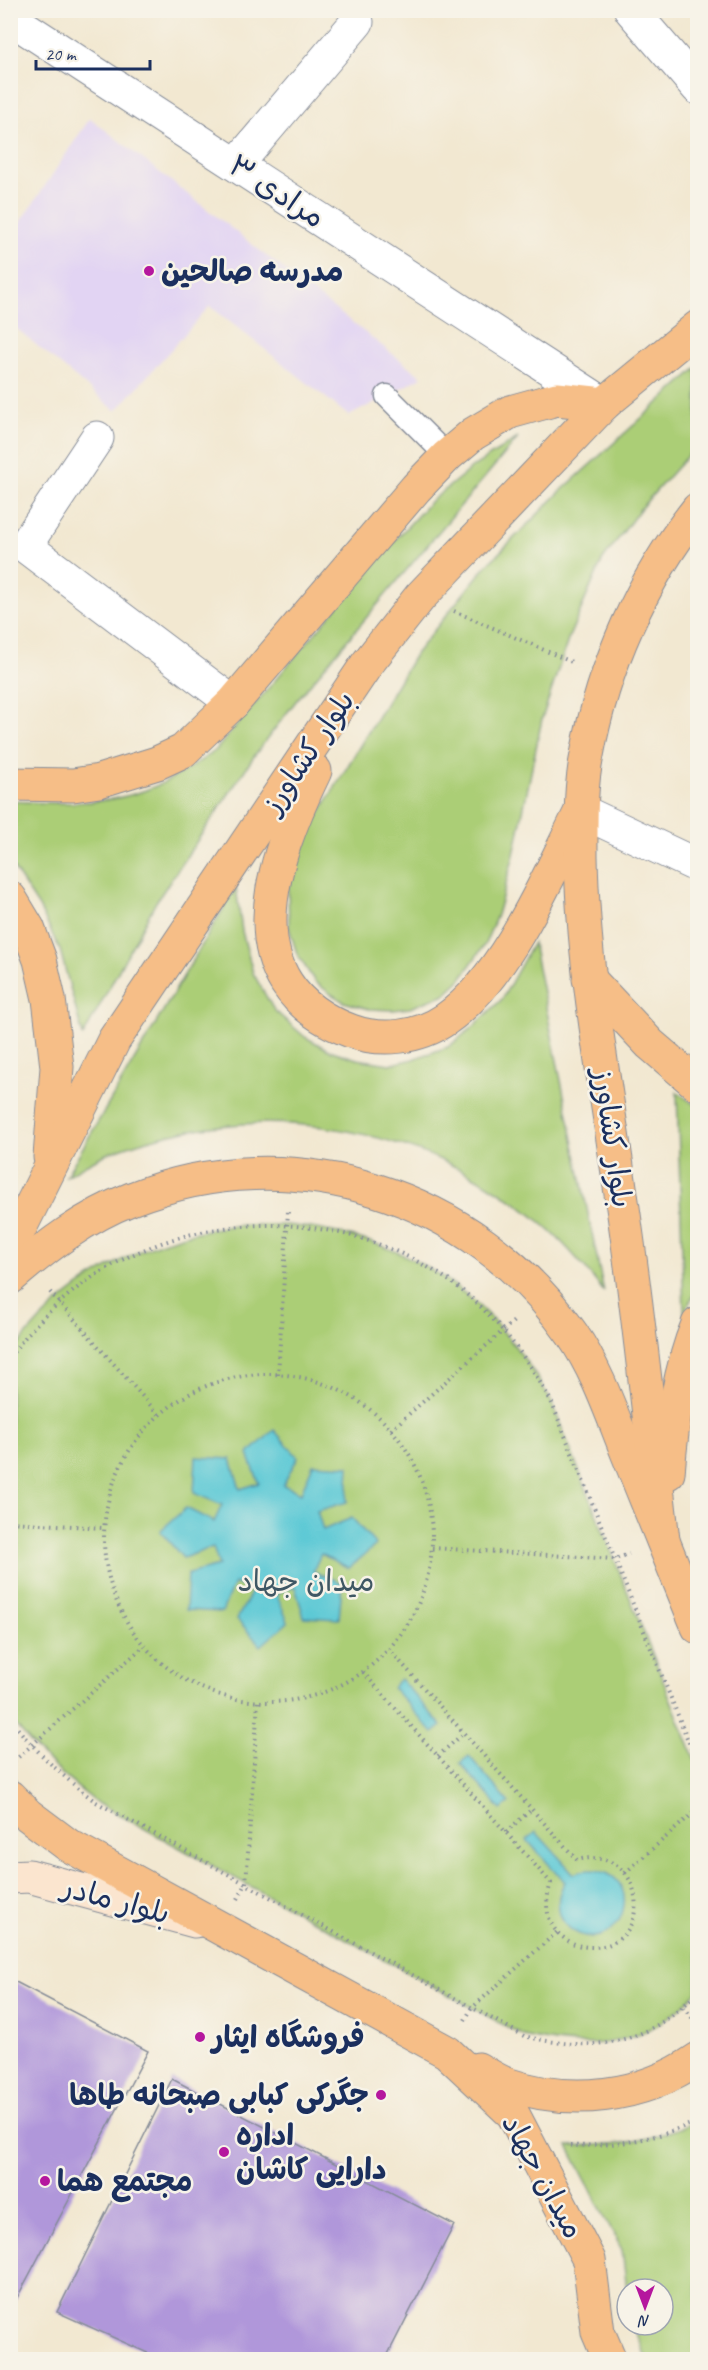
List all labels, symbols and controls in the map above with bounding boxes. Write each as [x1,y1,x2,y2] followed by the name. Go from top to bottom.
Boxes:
[36,33,150,71] scale bar
[45,43,78,65] text: 20 m
[222,146,332,236] street label: مرادی ۳
[161,252,344,290] place label: مدرسه صالحین
[142,264,156,278] marker: مدرسه صالحین
[251,683,363,823] street label: بلوار کشاورز
[584,1063,642,1210] street label: بلوار کشاورز
[238,1562,374,1600] park label: میدان جهاد
[55,1867,174,1933] street label: بلوار مادر
[209,2018,365,2056] place label: فروشگاه ایثار
[193,2030,207,2044] marker: فروشگاه ایثار
[69,2076,369,2114] place label: جگرکی کبابی صبحانه طاها
[374,2088,388,2102] marker: جگرکی کبابی صبحانه طاها
[493,2107,593,2245] street label: میدان جهاد
[236,2116,387,2188] place label: اداره دارایی کاشان
[217,2145,231,2159] marker: اداره دارایی کاشان
[57,2162,193,2203] place label: مجتمع هما
[38,2174,52,2188] marker: مجتمع هما
[615,2277,675,2337] north arrow
[637,2311,650,2331] text: N

